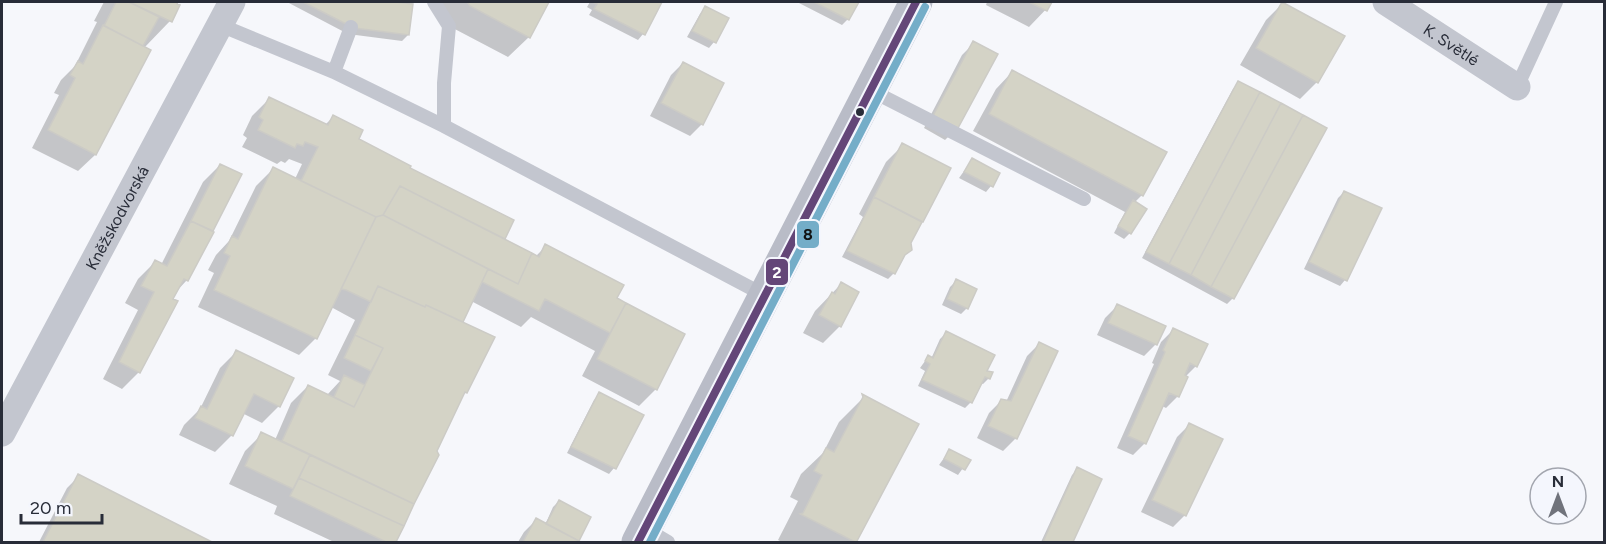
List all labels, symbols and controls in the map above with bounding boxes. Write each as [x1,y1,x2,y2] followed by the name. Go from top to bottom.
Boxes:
[1420,20,1483,70] street label: K. Světlé
[854,106,866,118] unlabelled marker
[81,162,152,273] street label: Kněžskodvorská
[796,220,820,249] line badge: 8
[803,225,813,244] text: 8
[765,258,789,286] line badge: 2
[772,263,782,282] text: 2
[1528,466,1588,526] north arrow
[1552,472,1564,491] text: N
[21,487,102,525] scale bar
[30,497,71,519] text: 20 m

